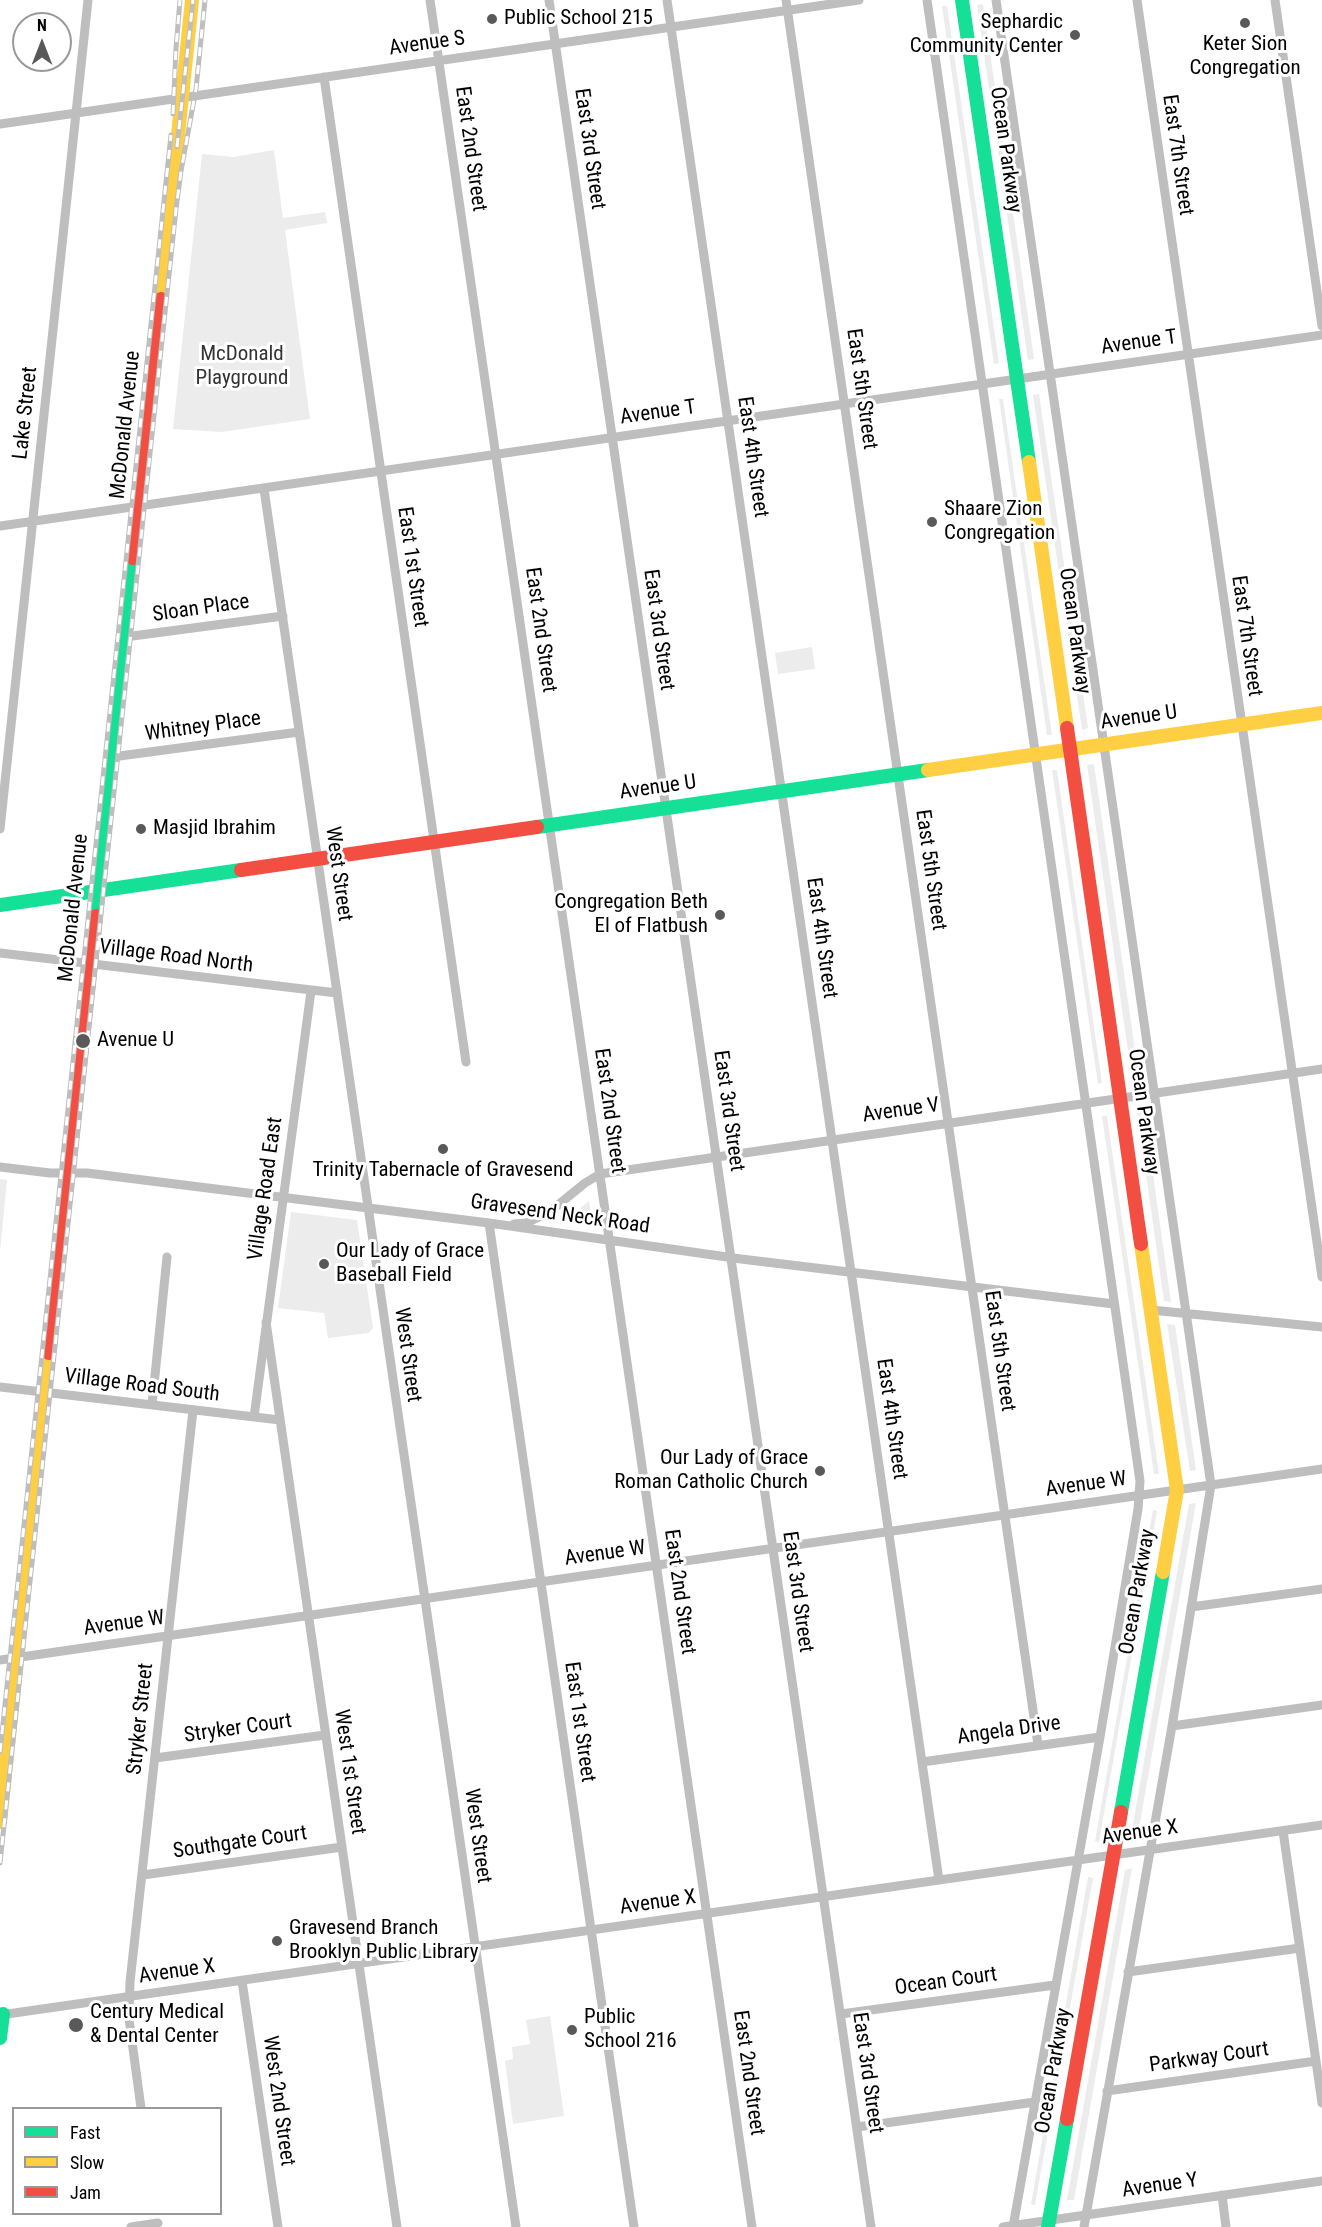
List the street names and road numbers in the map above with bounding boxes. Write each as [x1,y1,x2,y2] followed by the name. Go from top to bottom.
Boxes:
[388,26,466,62] street label: Avenue S
[449,85,491,213] street label: East 2nd Street
[984,85,1026,215] street label: Ocean Parkway
[568,87,610,211] street label: East 3rd Street
[1156,93,1198,217] street label: East 7th Street
[1100,325,1178,361] street label: Avenue T
[840,327,882,451] street label: East 5th Street
[106,350,146,500] street label: McDonald Avenue
[9,365,43,461] street label: Lake Street
[619,395,697,431] street label: Avenue T
[731,395,773,519] street label: East 4th Street
[391,505,433,629] street label: East 1st Street
[519,566,561,694] street label: East 2nd Street
[1053,566,1095,696] street label: Ocean Parkway
[637,568,679,692] street label: East 3rd Street
[1225,574,1267,698] street label: East 7th Street
[151,590,251,628] street label: Sloan Place
[1099,700,1179,736] street label: Avenue U
[143,706,263,748] street label: Whitney Place
[618,770,698,806] street label: Avenue U
[909,808,951,932] street label: East 5th Street
[319,825,357,923] street label: West Street
[54,833,94,983] street label: McDonald Avenue
[800,876,842,1000] street label: East 4th Street
[97,935,255,979] street label: Village Road North
[588,1047,630,1175] street label: East 2nd Street
[1122,1047,1164,1177] street label: Ocean Parkway
[707,1049,749,1173] street label: East 3rd Street
[861,1093,941,1129] street label: Avenue V
[243,1116,289,1262] street label: Village Road East
[469,1190,651,1240] street label: Gravesend Neck Road
[978,1289,1020,1413] street label: East 5th Street
[388,1306,426,1404] street label: West Street
[870,1357,912,1481] street label: East 4th Street
[63,1364,221,1408] street label: Village Road South
[1044,1467,1128,1503] street label: Avenue W
[1115,1527,1161,1657] street label: Ocean Parkway
[658,1528,700,1656] street label: East 2nd Street
[776,1530,818,1654] street label: East 3rd Street
[563,1536,647,1572] street label: Avenue W
[82,1606,166,1642] street label: Avenue W
[558,1660,600,1784] street label: East 1st Street
[123,1662,159,1776] street label: Stryker Street
[328,1708,370,1836] street label: West 1st Street
[183,1709,293,1749] street label: Stryker Court
[956,1711,1062,1751] street label: Angela Drive
[458,1787,496,1885] street label: West Street
[1100,1815,1180,1851] street label: Avenue X
[171,1821,309,1865] street label: Southgate Court
[618,1885,698,1921] street label: Avenue X
[137,1954,217,1990] street label: Avenue X
[893,1962,999,2002] street label: Ocean Court
[1031,2006,1077,2136] street label: Ocean Parkway
[727,2009,769,2137] street label: East 2nd Street
[846,2011,888,2135] street label: East 3rd Street
[256,2034,300,2168] street label: West 2nd Street
[1148,2037,1270,2079] street label: Parkway Court
[1120,2168,1200,2204] street label: Avenue Y

